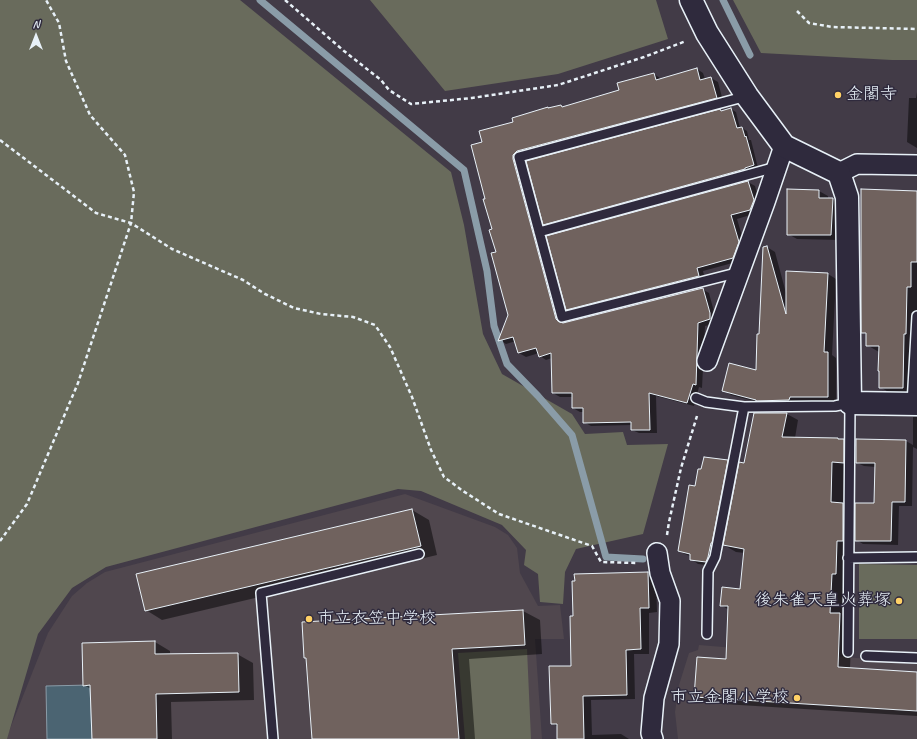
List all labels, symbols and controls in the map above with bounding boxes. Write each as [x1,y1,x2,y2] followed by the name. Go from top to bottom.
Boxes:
[16,16,56,56] north arrow
[33,17,39,31] text: N
[846,85,897,105] place label: 金閣寺
[833,90,843,100] marker: 金閣寺
[755,591,891,611] place label: 後朱雀天皇火葬塚
[894,596,904,606] marker: 後朱雀天皇火葬塚
[317,609,436,629] place label: 市立衣笠中学校
[304,614,314,624] marker: 市立衣笠中学校
[670,688,789,708] place label: 市立金閣小学校
[792,693,802,703] marker: 市立金閣小学校

